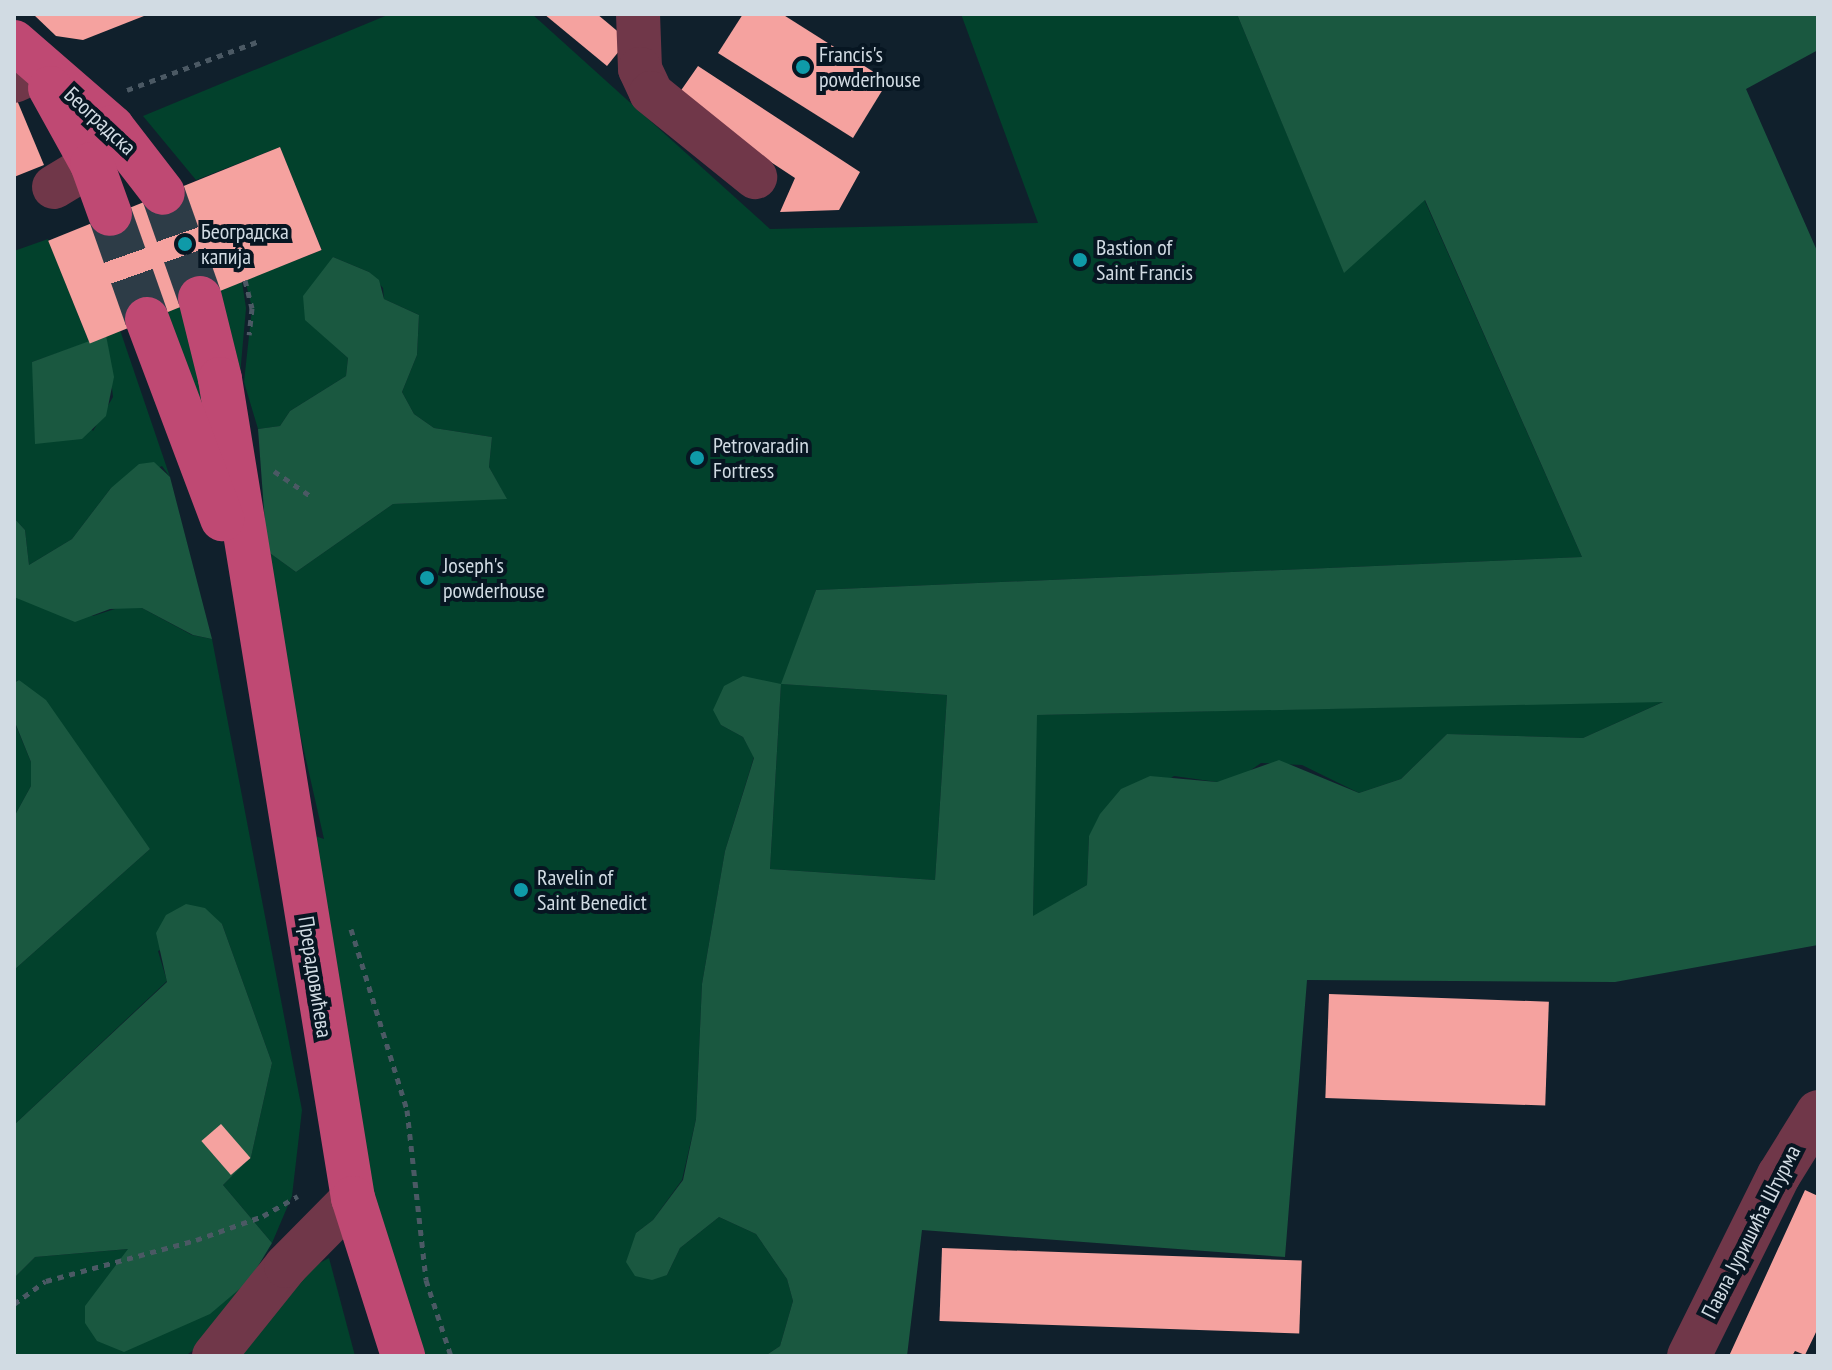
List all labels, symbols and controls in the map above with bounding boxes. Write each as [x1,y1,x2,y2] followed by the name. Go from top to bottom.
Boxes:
[819,41,921,92] place label: Francis's powderhouse
[794,58,812,76] marker: Francis's powderhouse
[59,81,141,161] street label: Београдска
[201,218,289,270] place label: Београдска капија
[1096,234,1193,286] place label: Bastion of Saint Francis
[176,235,194,253] marker: Београдска капија
[1071,251,1089,269] marker: Bastion of Saint Francis
[713,432,809,484] place label: Petrovaradin Fortress
[688,449,706,467] marker: Petrovaradin Fortress
[443,552,545,604] place label: Joseph's powderhouse
[418,569,436,587] marker: Joseph's powderhouse
[537,864,647,916] place label: Ravelin of Saint Benedict
[512,881,530,899] marker: Ravelin of Saint Benedict
[292,914,338,1040] street label: Прерадовићева
[1696,1141,1806,1323] street label: Павла Јуришића Штурма

